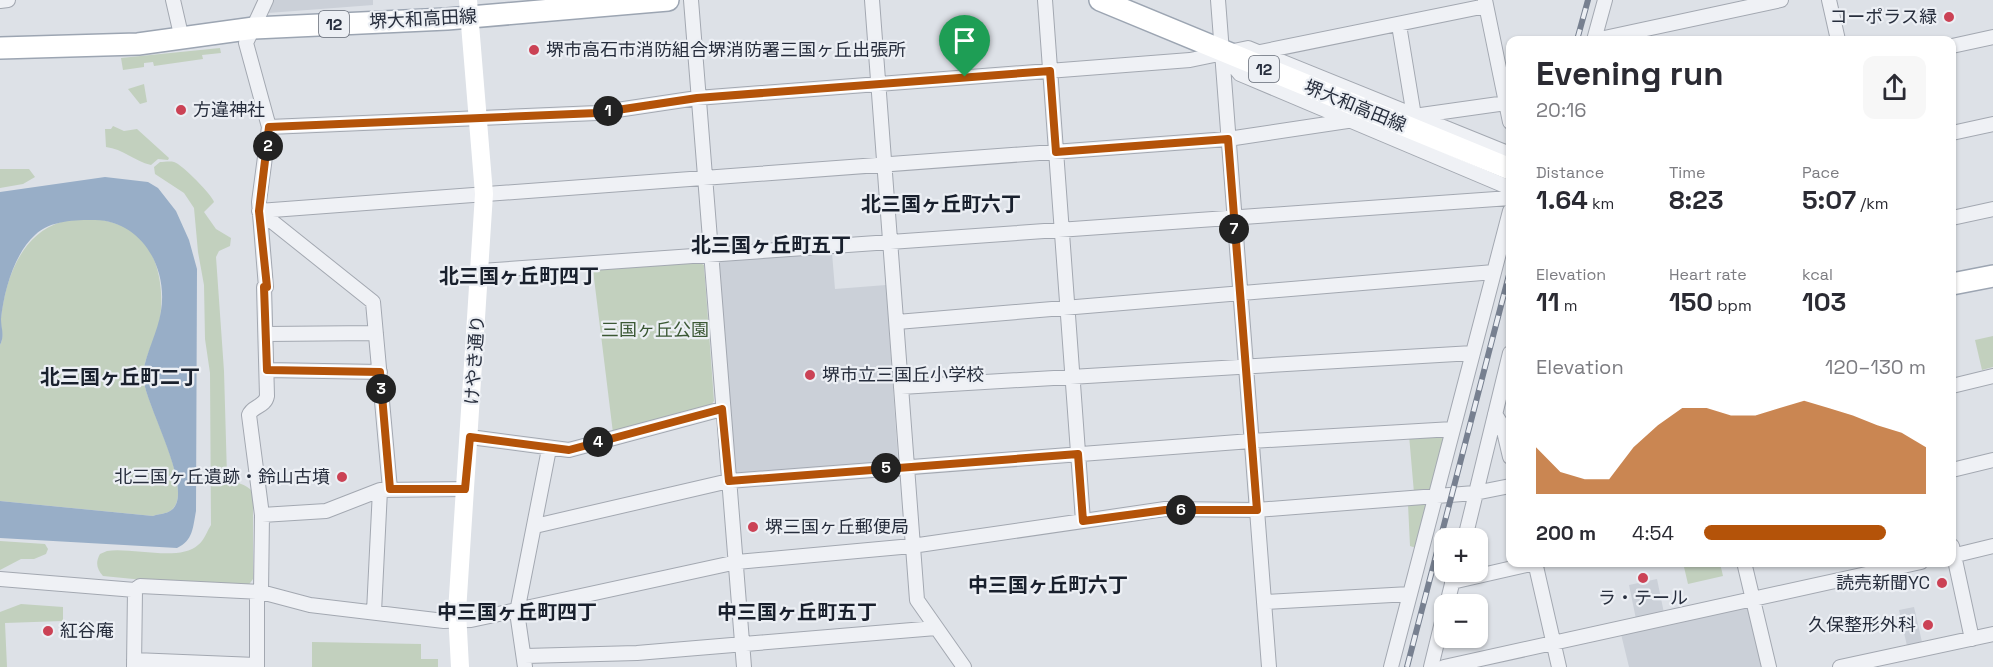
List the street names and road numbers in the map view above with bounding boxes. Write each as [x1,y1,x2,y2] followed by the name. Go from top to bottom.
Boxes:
[368,4,478,33] street label: 堺大和高田線
[319,11,349,37] road number: 12
[1249,56,1279,82] road number: 12
[1301,75,1410,136] street label: 堺大和高田線
[460,314,489,406] street label: けやき通り

